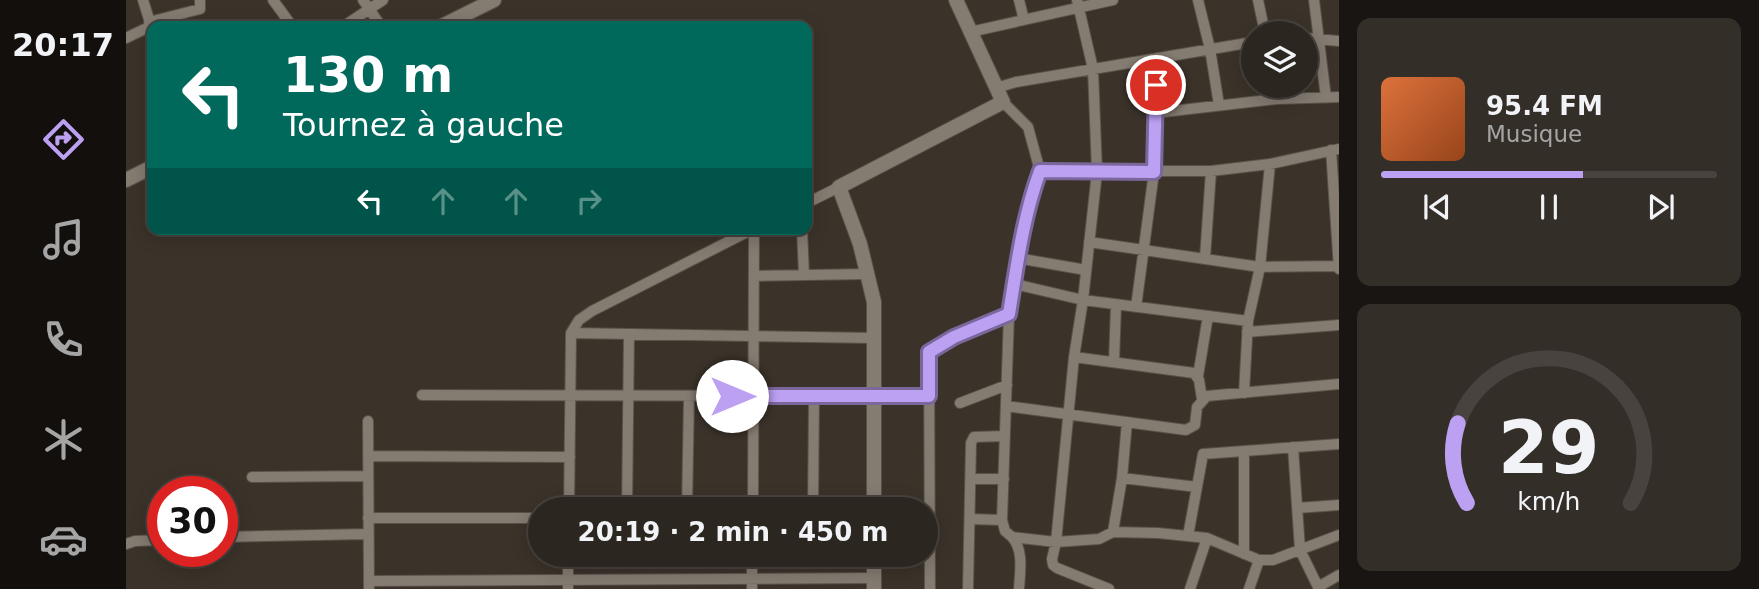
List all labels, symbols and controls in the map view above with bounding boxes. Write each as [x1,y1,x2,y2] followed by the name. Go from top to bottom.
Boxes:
[1241,21,1318,98] map controls
[1241,21,1318,98] button: layers
[12,26,114,64] text: 20:17
[283,47,453,104] text: 130 m
[168,49,259,140] icon: left
[1126,55,1186,115] pin
[1137,66,1175,104] icon: arrive
[1486,91,1603,121] text: 95.4 FM
[283,106,564,144] text: Tournez à gauche
[39,115,88,164] icon: directions
[1486,121,1582,147] text: Musique
[351,182,389,220] icon: left
[424,182,462,220] icon: ahead
[497,182,535,220] icon: ahead
[570,182,608,220] icon: right
[1418,188,1456,226] icon: previous
[1530,188,1568,226] icon: pause
[1642,188,1680,226] icon: next
[39,215,88,264] icon: music
[39,315,88,364] icon: phone
[695,359,769,433] position arrow
[1498,406,1600,491] text: 29
[39,415,88,464] icon: climate
[147,476,238,567] speed limit sign: 30
[1517,487,1581,516] text: km/h
[39,515,88,564] icon: car
[578,517,888,547] text: 20:19 · 2 min · 450 m

